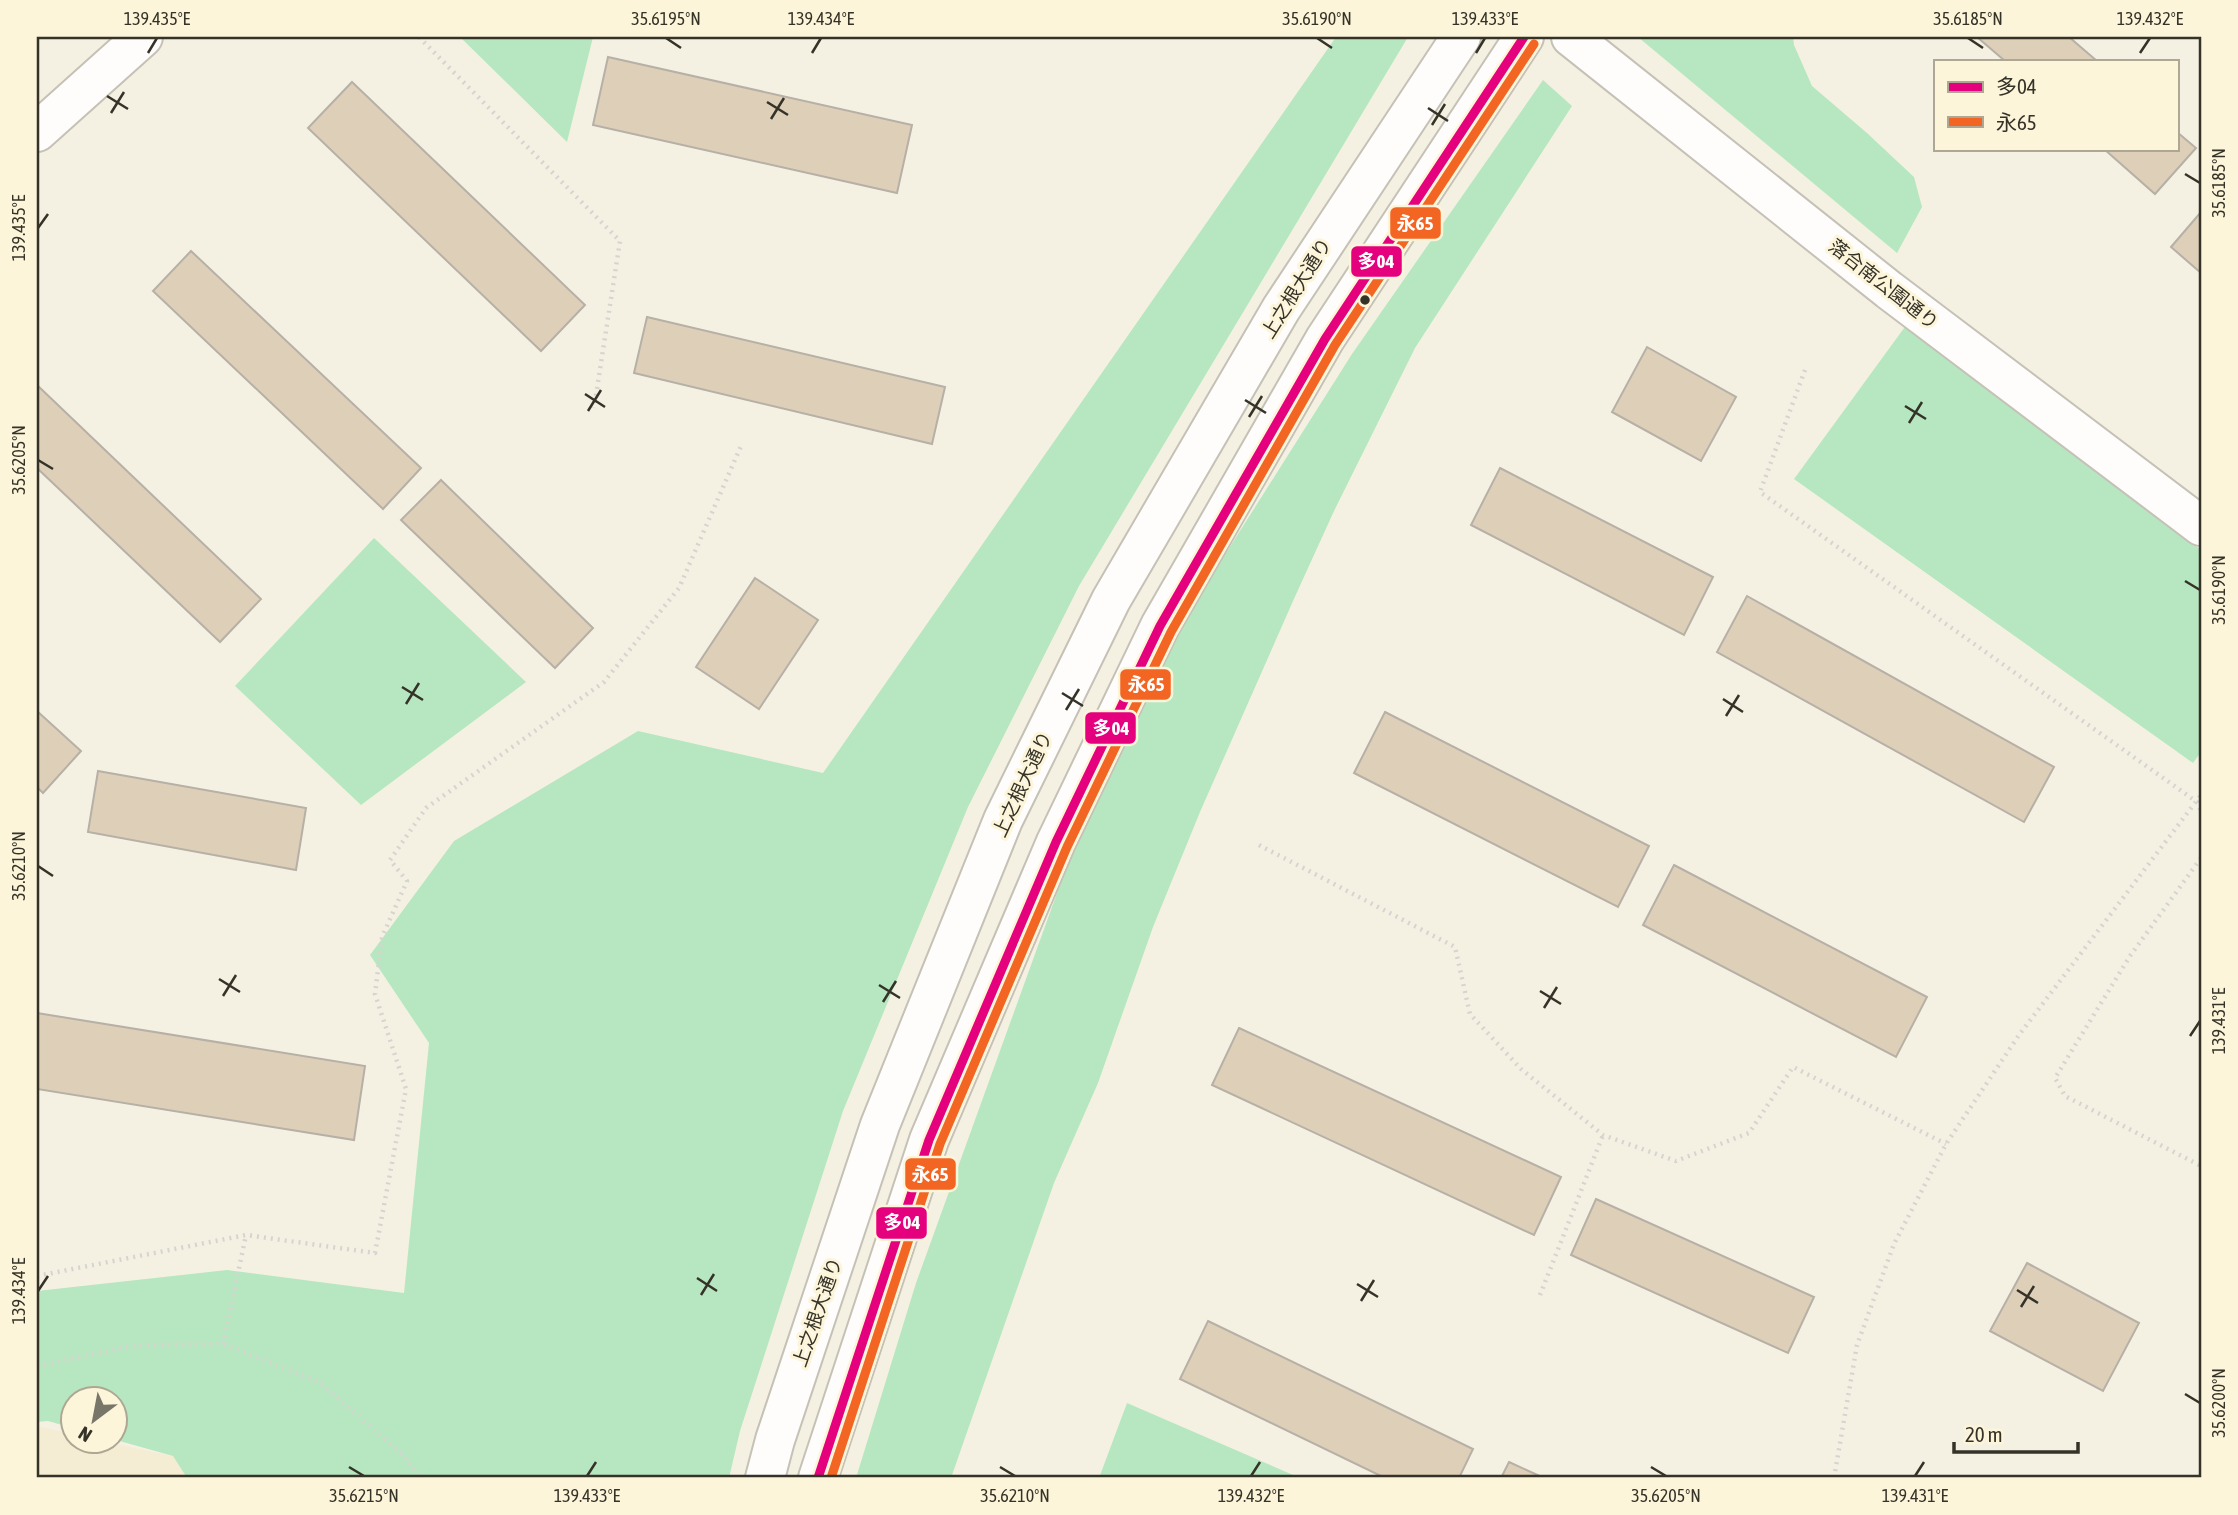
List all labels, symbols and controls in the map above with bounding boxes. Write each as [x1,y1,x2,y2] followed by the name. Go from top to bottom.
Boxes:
[124,8,191,29] text: 139.435°E
[631,8,701,29] text: 35.6195°N
[788,8,855,29] text: 139.434°E
[1282,8,1352,29] text: 35.6190°N
[1452,8,1519,29] text: 139.433°E
[1933,8,2003,29] text: 35.6185°N
[2117,8,2184,29] text: 139.432°E
[1934,60,2178,150] legend
[1996,74,2037,98] text: 多04
[1996,110,2037,134] text: 永65
[2208,148,2229,218] text: 35.6185°N
[8,194,29,261] text: 139.435°E
[1389,206,1442,240] line badge: 永65
[1397,212,1433,234] text: 永65
[1256,234,1336,342] street label: 上之根大通り
[1825,234,1943,334] street label: 落合南公園通り
[1350,245,1403,278] line badge: 多04
[1358,250,1394,272] text: 多04
[1358,293,1372,307] unlabelled marker
[8,425,29,495] text: 35.6205°N
[2208,555,2229,625] text: 35.6190°N
[1119,668,1172,701] line badge: 永65
[1128,673,1164,695] text: 永65
[1084,711,1137,745] line badge: 多04
[1093,717,1129,739] text: 多04
[988,728,1056,840] street label: 上之根大通り
[8,831,29,901] text: 35.6210°N
[2208,987,2229,1054] text: 139.431°E
[904,1157,957,1191] line badge: 永65
[912,1163,948,1185] text: 永65
[875,1206,928,1240] line badge: 多04
[884,1211,920,1233] text: 多04
[788,1255,846,1369] street label: 上之根大通り
[8,1257,29,1324] text: 139.434°E
[2208,1368,2229,1438] text: 35.6200°N
[60,1386,130,1456] north arrow
[1954,1410,2079,1454] scale bar
[74,1422,96,1447] text: N
[1965,1422,2003,1446] text: 20 m
[329,1485,399,1506] text: 35.6215°N
[554,1485,621,1506] text: 139.433°E
[980,1485,1050,1506] text: 35.6210°N
[1218,1485,1285,1506] text: 139.432°E
[1631,1485,1701,1506] text: 35.6205°N
[1882,1485,1949,1506] text: 139.431°E

